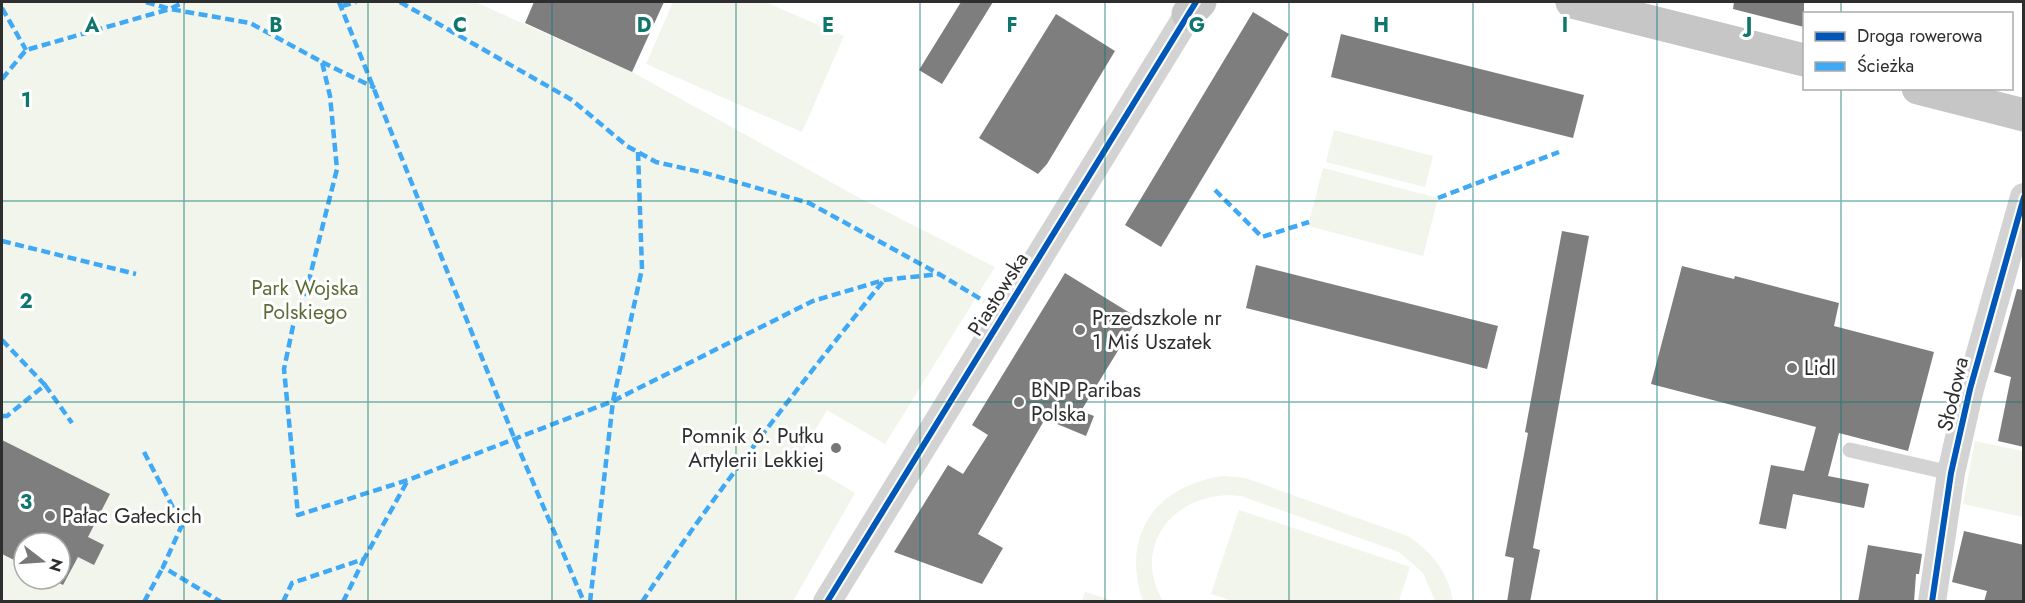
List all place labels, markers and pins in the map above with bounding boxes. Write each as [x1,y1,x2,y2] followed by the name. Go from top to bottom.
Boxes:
[1092,303,1223,357] place label: Przedszkole nr 1 Miś Uszatek
[1073,323,1087,337] marker: Przedszkole nr 1 Miś Uszatek
[1804,353,1836,383] place label: Lidl
[1785,361,1799,375] marker: Lidl
[1031,375,1141,429] place label: BNP Paribas Polska
[1012,395,1026,409] marker: BNP Paribas Polska
[682,421,824,475] place label: Pomnik 6. Pułku Artylerii Lekkiej
[829,441,843,455] marker: Pomnik 6. Pułku Artylerii Lekkiej
[62,501,202,531] place label: Pałac Gałeckich
[43,509,57,523] marker: Pałac Gałeckich

